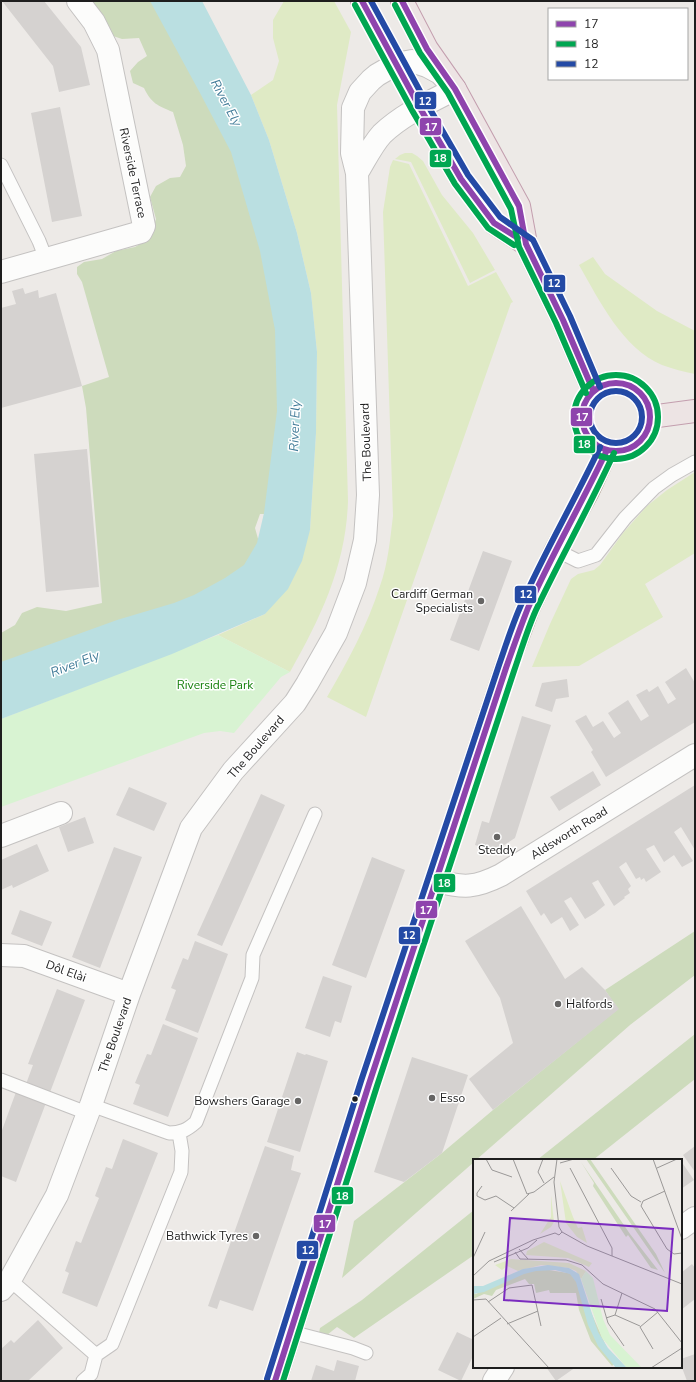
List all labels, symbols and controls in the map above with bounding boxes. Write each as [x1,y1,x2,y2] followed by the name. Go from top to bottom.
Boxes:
[548,8,688,80] legend
[584,16,598,32] text: 17
[584,36,598,52] text: 18
[584,56,598,72] text: 12
[206,76,247,131] water label: River Ely
[414,91,437,110] line badge: 12
[418,94,432,109] text: 12
[419,117,442,136] line badge: 17
[424,120,438,135] text: 17
[116,126,150,220] street label: Riverside Terrace
[429,149,452,168] line badge: 18
[433,151,447,166] text: 18
[543,274,566,293] line badge: 12
[547,276,561,291] text: 12
[285,399,305,452] water label: River Ely
[357,403,375,481] street label: The Boulevard
[570,407,593,427] line badge: 17
[575,410,589,425] text: 17
[573,435,596,454] line badge: 18
[577,437,591,452] text: 18
[514,585,537,604] line badge: 12
[391,586,473,616] place label: Cardiff German Specialists
[519,587,533,602] text: 12
[476,596,486,606] marker: Cardiff German Specialists
[48,646,103,682] water label: River Ely
[177,677,254,693] park label: Riverside Park
[224,712,288,782] street label: The Boulevard
[527,803,611,863] street label: Aldsworth Road
[492,832,502,842] marker: Steddy
[478,842,517,858] place label: Steddy
[433,873,456,893] line badge: 18
[437,876,451,891] text: 18
[415,900,438,919] line badge: 17
[419,903,433,918] text: 17
[398,926,421,945] line badge: 12
[402,928,416,943] text: 12
[44,956,88,986] street label: Dôl Elài
[95,995,135,1075] street label: The Boulevard
[566,996,613,1012] place label: Halfords
[553,999,563,1009] marker: Halfords
[440,1090,465,1106] place label: Esso
[194,1093,290,1109] place label: Bowshers Garage
[427,1093,437,1103] marker: Esso
[350,1094,360,1104] unlabelled marker
[293,1096,303,1106] marker: Bowshers Garage
[473,1159,682,1368] inset map
[331,1186,354,1205] line badge: 18
[335,1189,349,1204] text: 18
[313,1214,336,1233] line badge: 17
[318,1217,332,1232] text: 17
[166,1228,248,1244] place label: Bathwick Tyres
[251,1231,261,1241] marker: Bathwick Tyres
[296,1240,319,1260] line badge: 12
[301,1243,315,1258] text: 12

